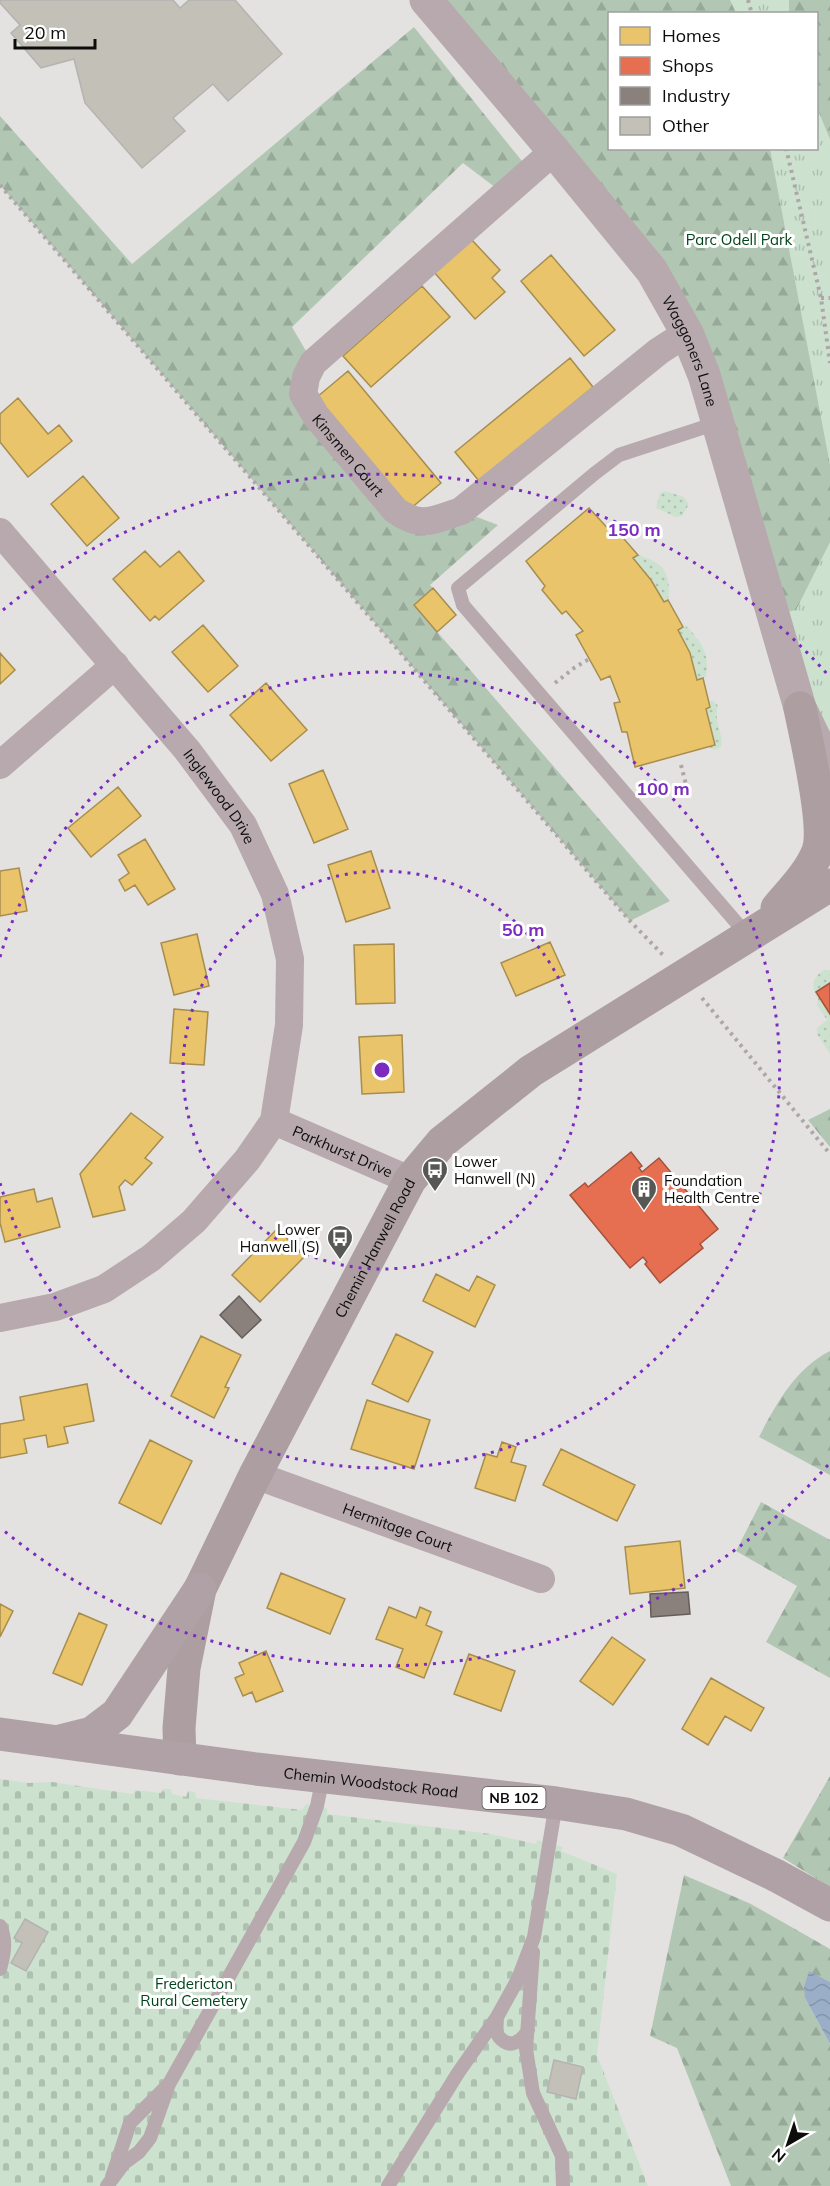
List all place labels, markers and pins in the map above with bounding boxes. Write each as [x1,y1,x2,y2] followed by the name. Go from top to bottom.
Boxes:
[372,1060,392,1080] centre of rings
[454,1152,536,1188] place label: Lower Hanwell (N)
[420,1155,450,1193] bus stop icon: Lower Hanwell (N)
[664,1171,760,1207] place label: Foundation Health Centre
[629,1174,659,1212] building icon: Foundation Health Centre
[240,1220,321,1256] place label: Lower Hanwell (S)
[325,1223,355,1261] bus stop icon: Lower Hanwell (S)

